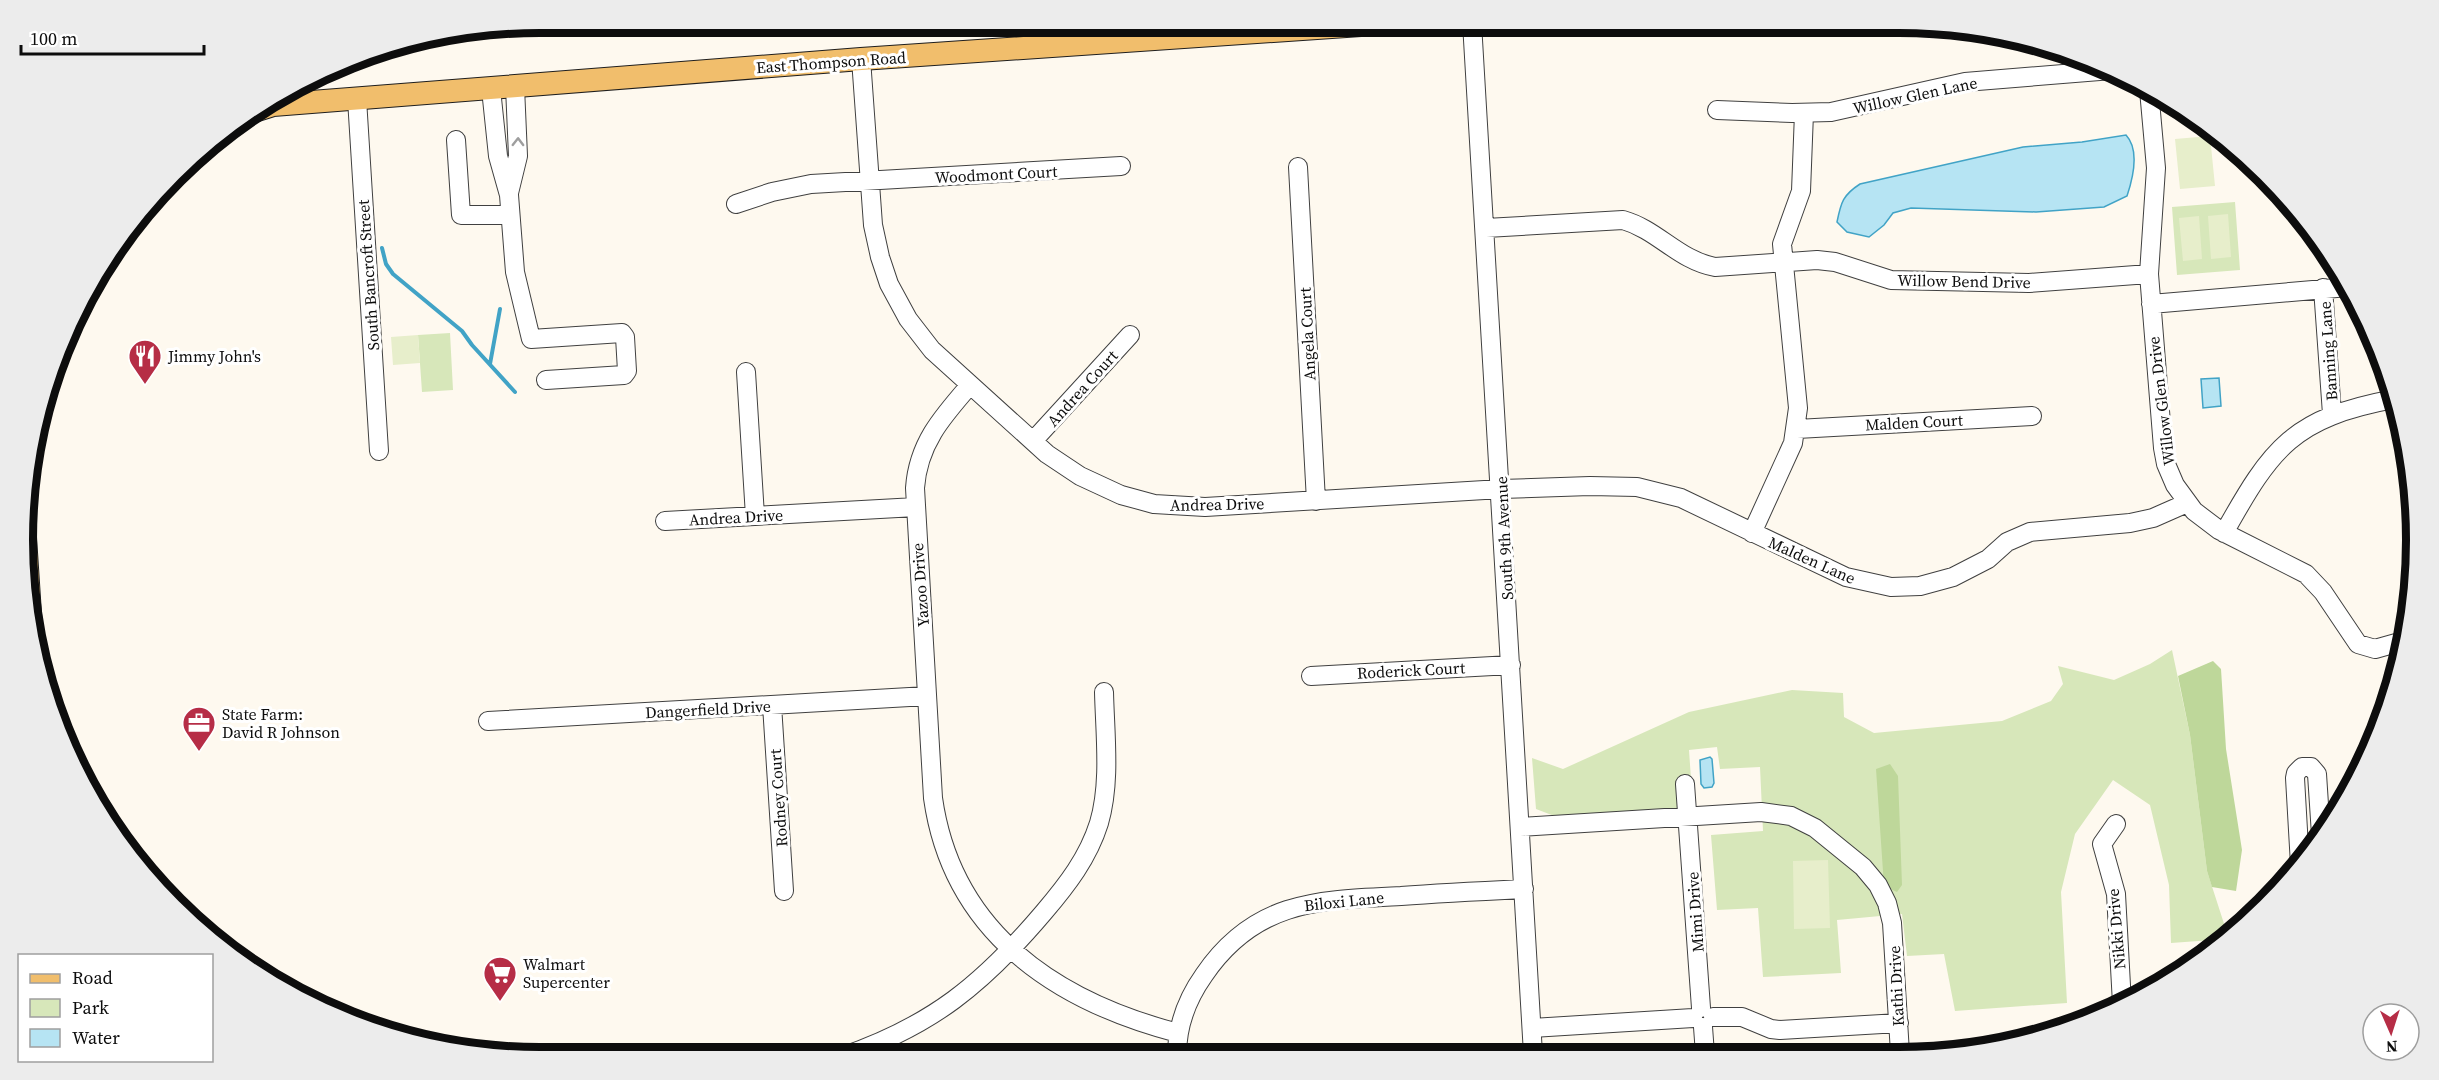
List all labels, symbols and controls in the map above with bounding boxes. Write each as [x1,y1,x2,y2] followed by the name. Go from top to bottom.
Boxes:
[21,18,204,56] scale bar
[30,26,77,51] text: 100 m
[755,46,907,78] street label: East Thompson Road
[1851,71,1979,119] street label: Willow Glen Lane
[512,137,524,146] one-way arrow
[934,160,1059,188] street label: Woodmont Court
[352,198,384,351] street label: South Bancroft Street
[1897,269,2031,293] street label: Willow Bend Drive
[1294,286,1320,381] street label: Angela Court
[2314,301,2342,401] street label: Banning Lane
[2142,335,2180,467] street label: Willow Glen Drive
[127,338,163,385] restaurant icon: Jimmy John's
[1042,344,1123,431] street label: Andrea Court
[167,345,261,367] place label: Jimmy John's
[1864,408,1964,436] street label: Malden Court
[1490,476,1518,600] street label: South 9th Avenue
[1170,492,1264,516] street label: Andrea Drive
[688,504,784,530] street label: Andrea Drive
[1765,531,1859,589] street label: Malden Lane
[906,542,934,628] street label: Yazoo Drive
[1356,656,1466,684] street label: Roderick Court
[644,695,772,723] street label: Dangerfield Drive
[222,703,340,743] place label: State Farm: David R Johnson
[181,705,217,752] office icon: State Farm: David R Johnson
[764,748,792,848] street label: Rodney Court
[1681,871,1709,953] street label: Mimi Drive
[1303,886,1385,916] street label: Biloxi Lane
[2102,888,2130,970] street label: Nikki Drive
[1883,945,1909,1027] street label: Kathi Drive
[523,953,610,993] place label: Walmart Supercenter
[18,954,213,1062] legend
[482,955,518,1002] supermarket icon: Walmart Supercenter
[72,965,113,990] text: Road
[72,995,109,1020] text: Park
[2361,1002,2421,1062] north arrow
[72,1025,120,1050] text: Water
[2385,1036,2398,1058] text: N

